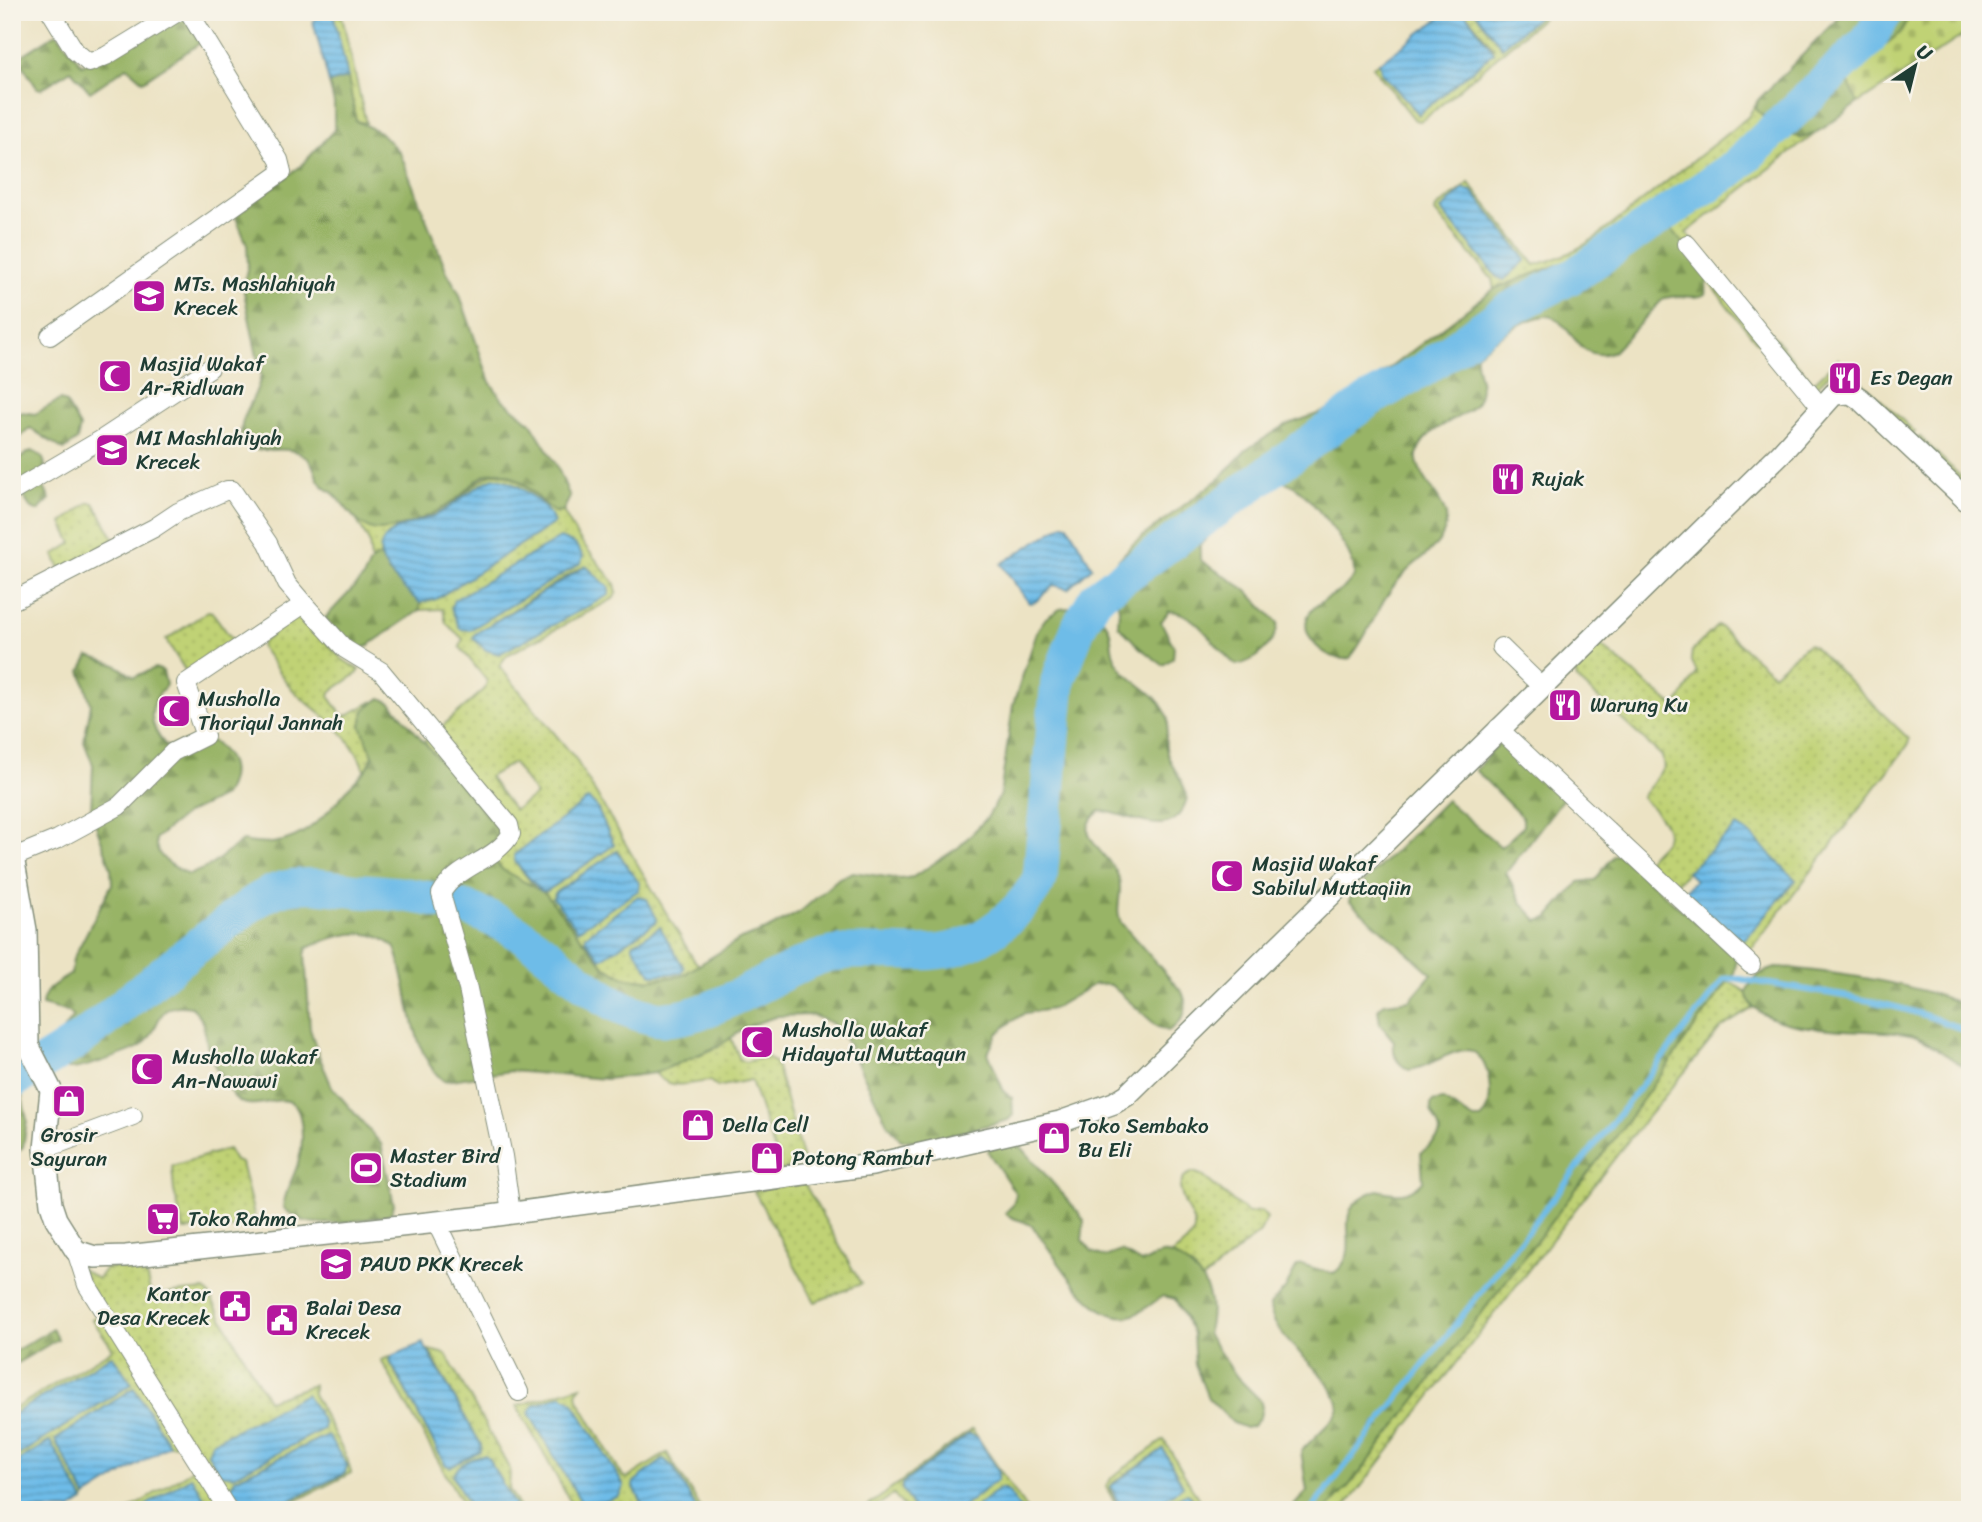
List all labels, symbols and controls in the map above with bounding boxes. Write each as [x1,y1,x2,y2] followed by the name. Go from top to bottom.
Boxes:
[1881,32,1951,102] north arrow
[1910,35,1940,70] text: U
[174,265,336,327] place label: MTs. Mashlahiyah Krecek
[130,277,168,315] school or university icon: MTs. Mashlahiyah Krecek
[139,345,267,407] place label: Masjid Wakaf Ar-Ridlwan
[96,357,134,395] mosque icon: Masjid Wakaf Ar-Ridlwan
[1826,359,1864,397] restaurant icon: Es Degan
[1870,359,1953,397] place label: Es Degan
[136,419,282,481] place label: MI Mashlahiyah Krecek
[93,431,131,469] school or university icon: MI Mashlahiyah Krecek
[1489,460,1527,498] restaurant icon: Rujak
[1532,460,1585,498] place label: Rujak
[198,680,343,742] place label: Musholla Thoriqul Jannah
[1546,686,1584,724] restaurant icon: Warung Ku
[1590,686,1688,724] place label: Warung Ku
[155,692,193,730] mosque icon: Musholla Thoriqul Jannah
[1252,845,1411,907] place label: Masjid Wakaf Sabilul Muttaqiin
[1208,857,1246,895] mosque icon: Masjid Wakaf Sabilul Muttaqiin
[782,1011,966,1073] place label: Musholla Wakaf Hidayatul Muttaqun
[738,1023,776,1061] mosque icon: Musholla Wakaf Hidayatul Muttaqun
[171,1038,319,1100] place label: Musholla Wakaf An-Nawawi
[128,1050,166,1088] mosque icon: Musholla Wakaf An-Nawawi
[50,1082,88,1120] shop icon: Grosir Sayuran
[679,1106,717,1144] shop icon: Della Cell
[722,1106,810,1144] place label: Della Cell
[1078,1107,1209,1169] place label: Toko Sembako Bu Eli
[31,1116,107,1178] place label: Grosir Sayuran
[1035,1119,1073,1157] shop icon: Toko Sembako Bu Eli
[390,1137,502,1199] place label: Master Bird Stadium
[748,1139,786,1177] shop icon: Potong Rambut
[792,1139,935,1177] place label: Potong Rambut
[347,1149,385,1187] sports icon: Master Bird Stadium
[144,1200,182,1238] supermarket icon: Toko Rahma
[188,1200,297,1238] place label: Toko Rahma
[317,1245,355,1283] school or university icon: PAUD PKK Krecek
[360,1245,524,1283] place label: PAUD PKK Krecek
[97,1275,211,1337] place label: Kantor Desa Krecek
[216,1287,254,1325] public building icon: Kantor Desa Krecek
[306,1289,402,1351] place label: Balai Desa Krecek
[263,1301,301,1339] public building icon: Balai Desa Krecek

